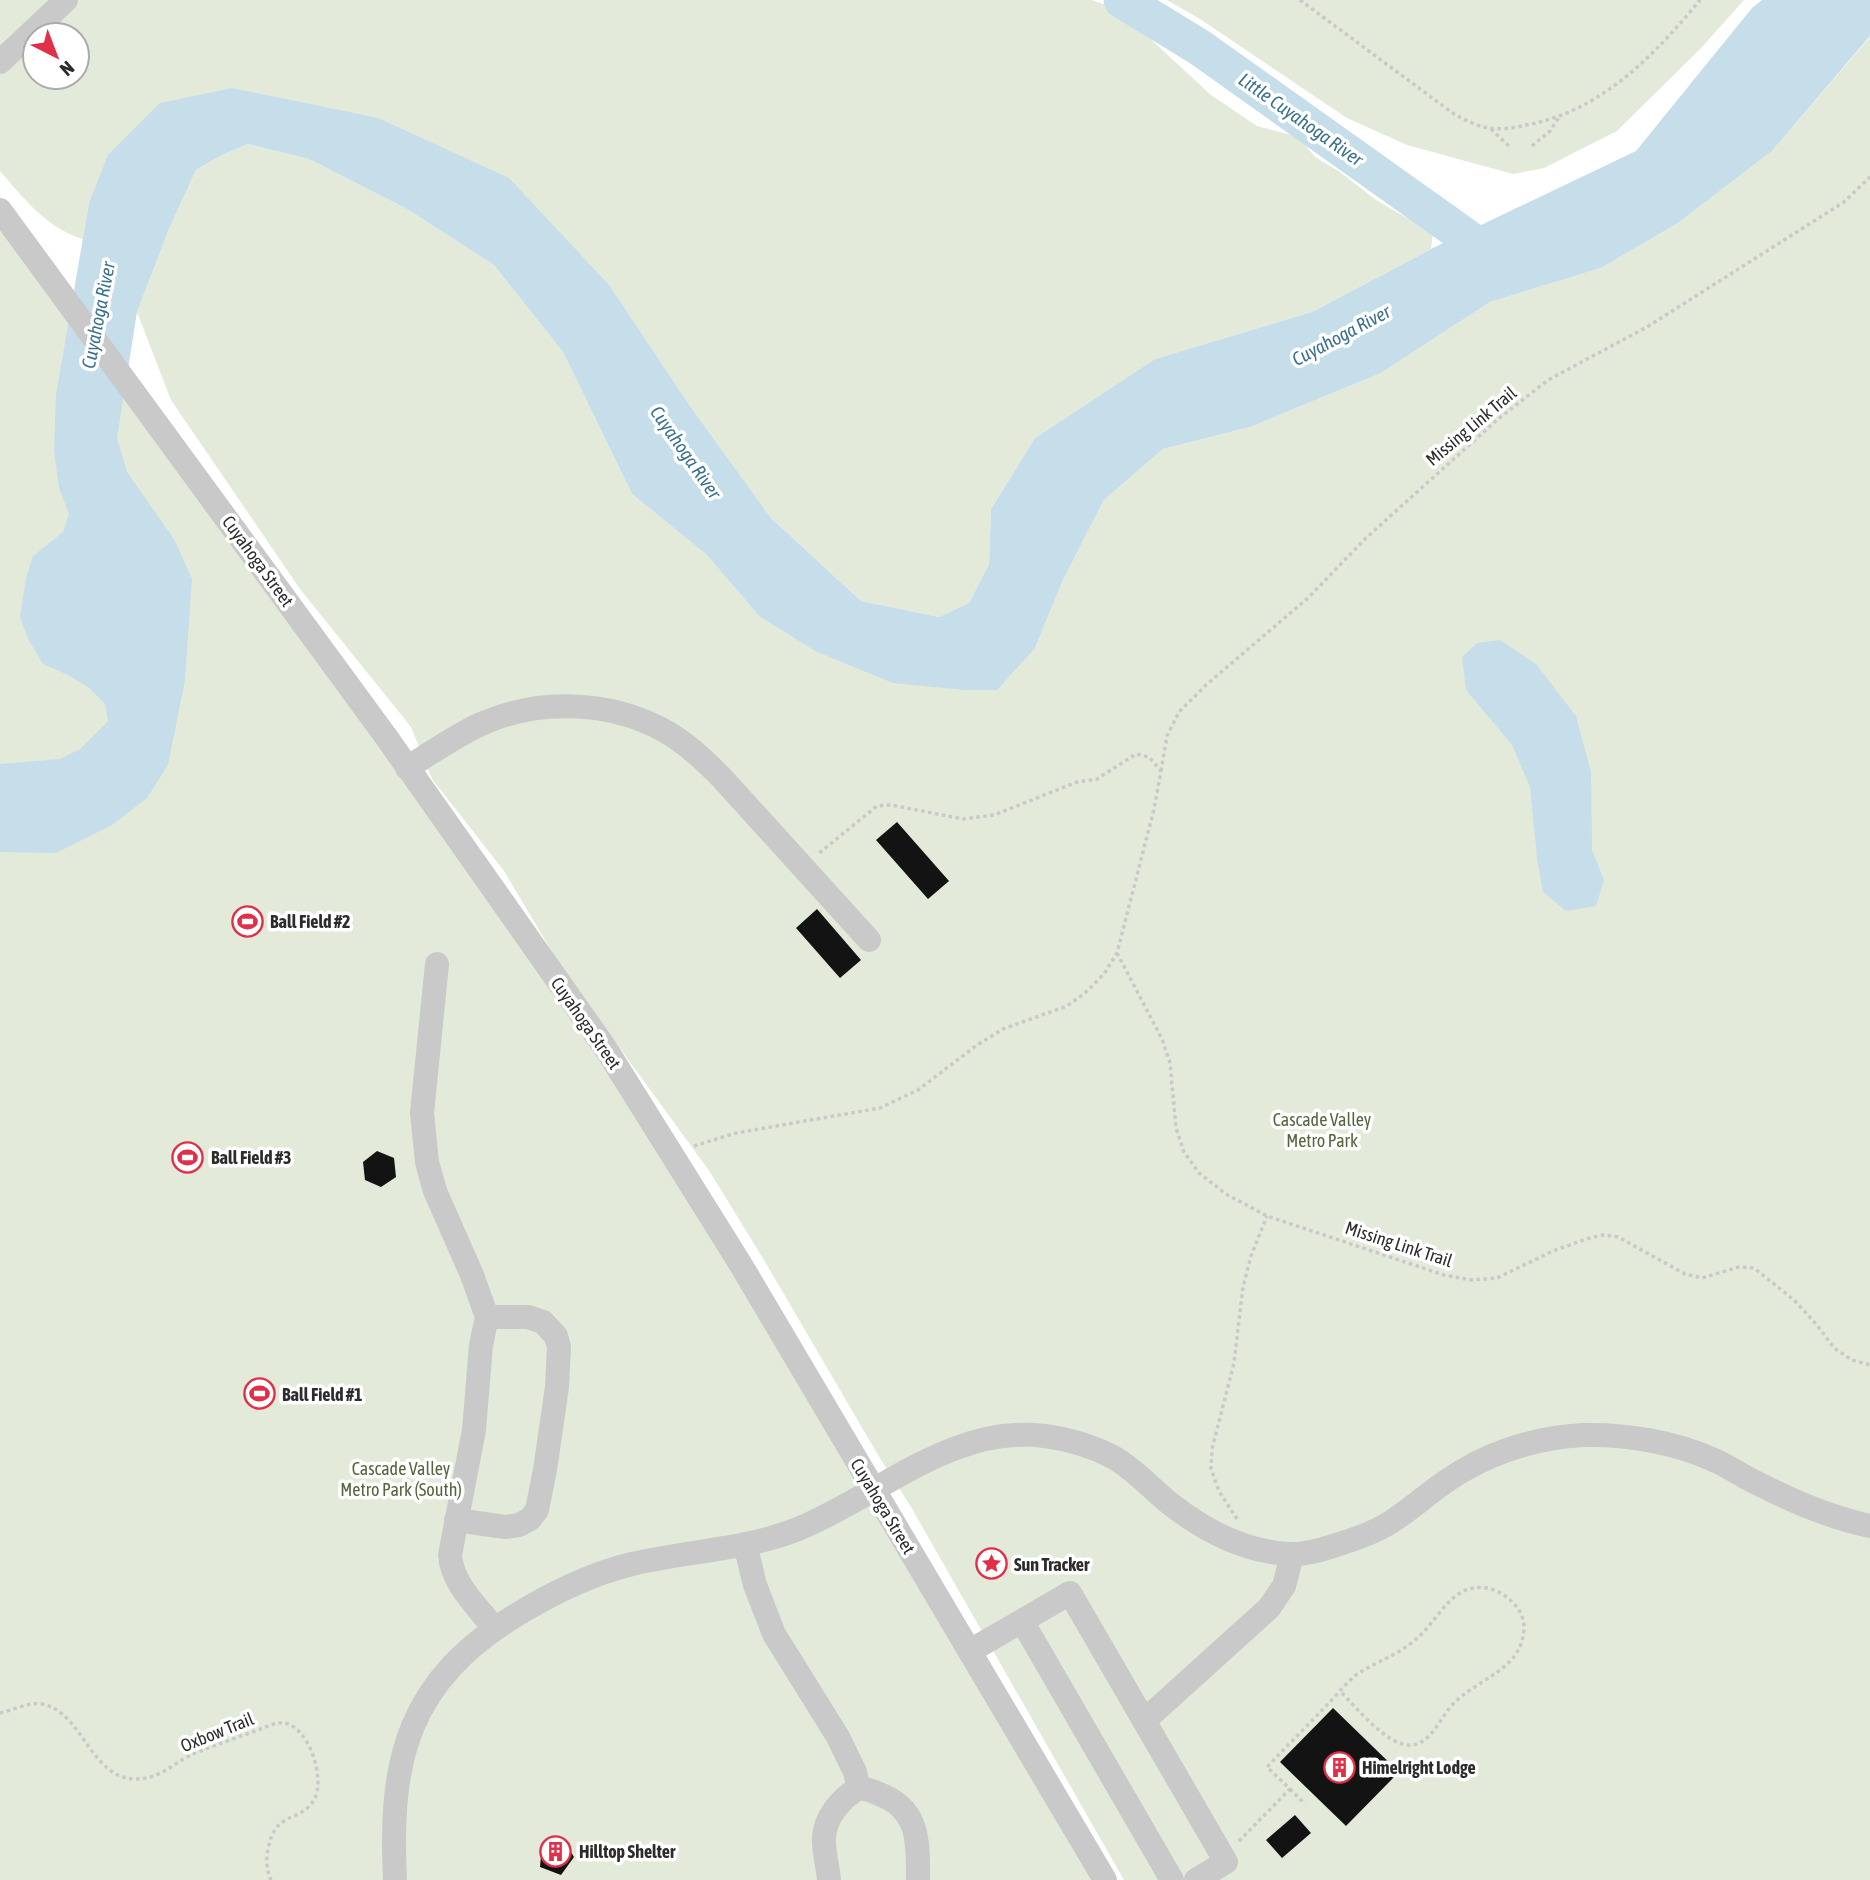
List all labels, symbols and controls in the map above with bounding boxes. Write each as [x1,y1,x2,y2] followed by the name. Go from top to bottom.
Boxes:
[21,21,91,91] north arrow
[56,57,79,81] text: N
[1235,68,1369,171] water label: Little Cuyahoga River
[77,258,119,370] water label: Cuyahoga River
[1288,299,1395,370] water label: Cuyahoga River
[1422,382,1521,470] street label: Missing Link Trail
[646,401,727,504] water label: Cuyahoga River
[218,511,298,611] street label: Cuyahoga Street
[230,904,264,938] sports icon: Ball Field #2
[270,911,350,932] place label: Ball Field #2
[547,973,625,1073] street label: Cuyahoga Street
[1273,1109,1371,1151] park label: Cascade Valley Metro Park
[171,1140,205,1174] sports icon: Ball Field #3
[211,1147,291,1168] place label: Ball Field #3
[1343,1217,1455,1271] street label: Missing Link Trail
[242,1377,276,1411] sports icon: Ball Field #1
[282,1384,362,1405] place label: Ball Field #1
[846,1455,920,1557] street label: Cuyahoga Street
[340,1458,462,1500] park label: Cascade Valley Metro Park (South)
[974,1547,1008,1581] place icon: Sun Tracker
[1014,1554,1090,1575] place label: Sun Tracker
[177,1708,257,1756] street label: Oxbow Trail
[1322,1750,1356,1784] building icon: Himelright Lodge
[1362,1757,1476,1778] place label: Himelright Lodge
[539,1834,573,1868] building icon: Hilltop Shelter
[579,1841,676,1862] place label: Hilltop Shelter

